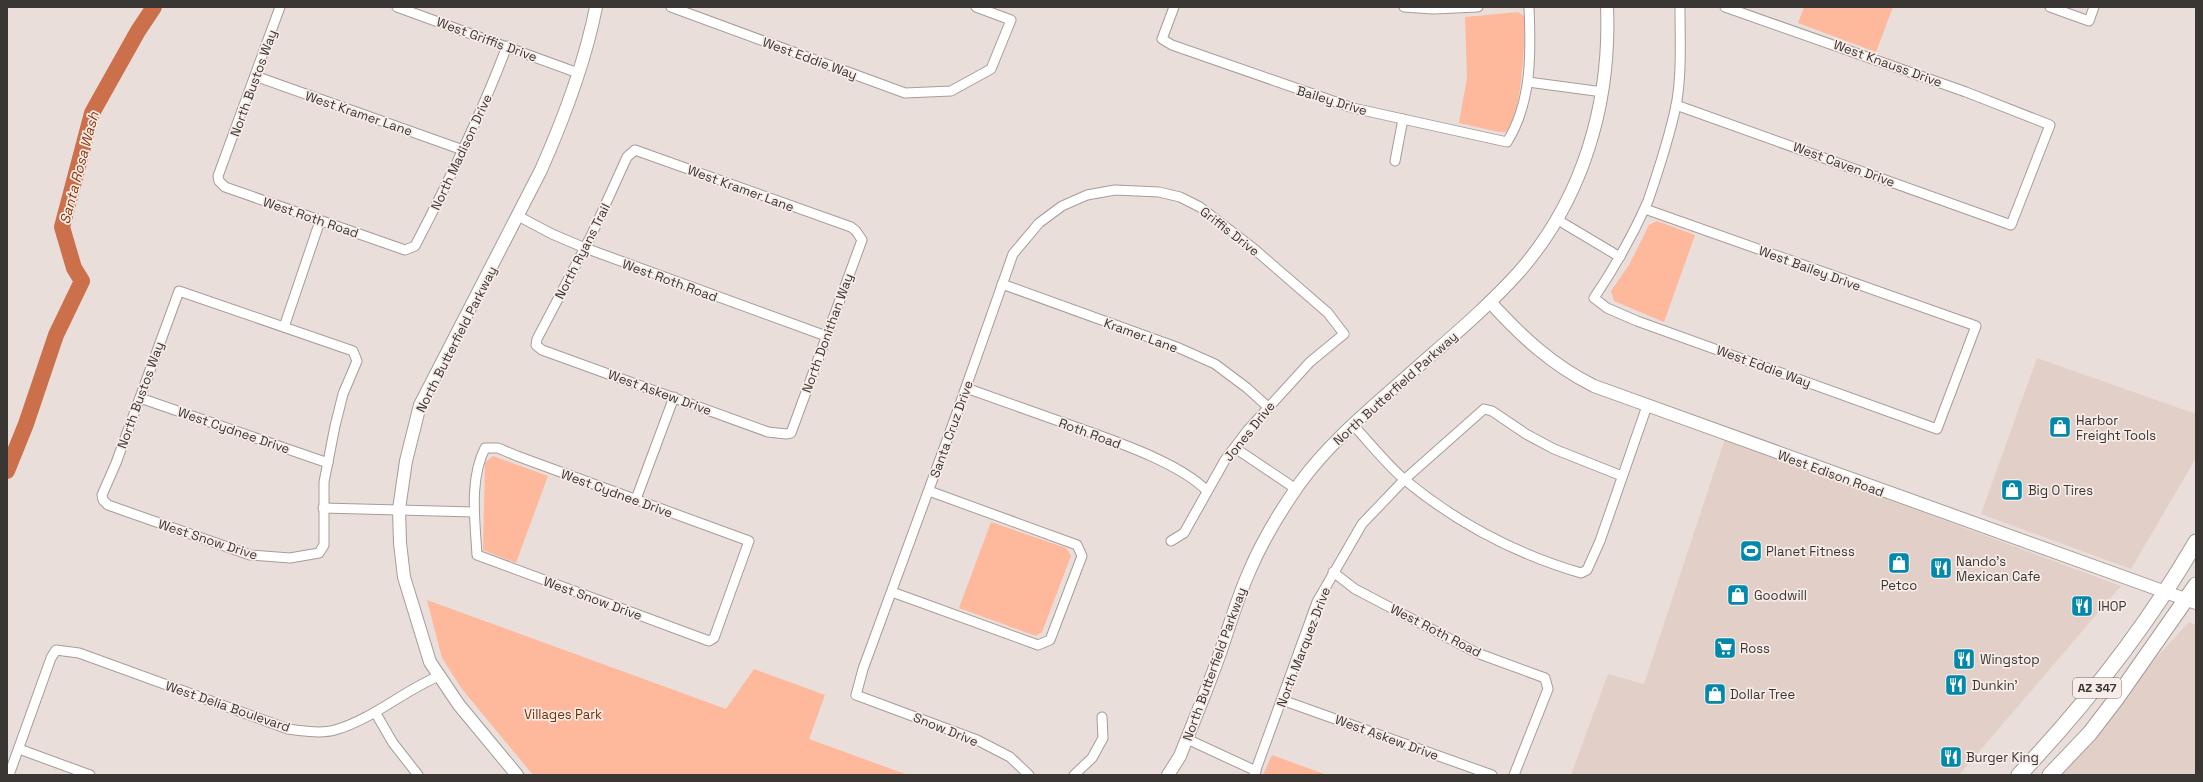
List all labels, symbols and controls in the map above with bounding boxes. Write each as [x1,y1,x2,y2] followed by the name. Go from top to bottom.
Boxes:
[434,13,539,66] street label: West Griffis Drive
[226,27,281,139] street label: North Bustos Way
[760,33,860,83] street label: West Eddie Way
[1831,36,1944,91] street label: West Knauss Drive
[1295,82,1369,119] street label: Bailey Drive
[303,87,415,140] street label: West Kramer Lane
[427,91,496,213] street label: North Madison Drive
[55,109,103,226] water label: Santa Rosa Wash
[1791,138,1897,191] street label: West Caven Drive
[685,161,797,216] street label: West Kramer Lane
[261,193,361,242] street label: West Roth Road
[551,200,614,302] street label: North Ryans Trail
[1197,203,1263,260] street label: Griffis Drive
[1756,242,1863,295] street label: West Bailey Drive
[620,255,720,306] street label: West Roth Road
[412,263,501,415] street label: North Butterfield Parkway
[798,271,857,395] street label: North Donithan Way
[1102,314,1180,357] street label: Kramer Lane
[1329,328,1461,449] street label: North Butterfield Parkway
[113,339,168,451] street label: North Bustos Way
[1714,341,1814,391] street label: West Eddie Way
[606,366,714,419] street label: West Askew Drive
[926,378,977,480] street label: Santa Cruz Drive
[1220,398,1279,465] street label: Jones Drive
[176,403,292,458] street label: West Cydnee Drive
[2076,412,2156,444] place label: Harbor Freight Tools
[1056,414,1123,453] street label: Roth Road
[2047,414,2073,440] shop icon: Harbor Freight Tools
[1775,446,1886,501] street label: West Edison Road
[559,465,675,522] street label: West Cydnee Drive
[1999,477,2025,503] shop icon: Big O Tires
[2028,482,2093,499] place label: Big O Tires
[156,515,260,564] street label: West Snow Drive
[1738,538,1764,564] sports icon: Planet Fitness
[1766,543,1855,560] place label: Planet Fitness
[1886,550,1912,576] shop icon: Petco
[1956,553,2041,585] place label: Nando's Mexican Cafe
[1928,555,1954,581] restaurant icon: Nando's Mexican Cafe
[541,573,644,624] street label: West Snow Drive
[1881,577,1917,594] place label: Petco
[1725,582,1751,608] shop icon: Goodwill
[1179,585,1250,743] street label: North Butterfield Parkway
[1273,585,1334,710] street label: North Marquez Drive
[1754,587,1807,604] place label: Goodwill
[2069,593,2095,619] restaurant icon: IHOP
[2098,598,2126,615] place label: IHOP
[1387,600,1484,661] street label: West Roth Road
[1712,635,1738,661] supermarket icon: Ross
[1740,640,1770,657] place label: Ross
[1951,646,1977,672] restaurant icon: Wingstop
[1980,651,2040,668] place label: Wingstop
[1943,672,1969,698] restaurant icon: Dunkin'
[163,677,293,736] street label: West Delia Boulevard
[1972,677,2018,694] place label: Dunkin'
[2073,678,2121,698] road number: AZ 347
[1702,681,1728,707] shop icon: Dollar Tree
[1730,686,1795,703] place label: Dollar Tree
[524,706,602,723] park label: Villages Park
[911,709,981,750] street label: Snow Drive
[1333,711,1441,764] street label: West Askew Drive
[1938,744,1964,770] restaurant icon: Burger King
[1966,749,2039,766] place label: Burger King

